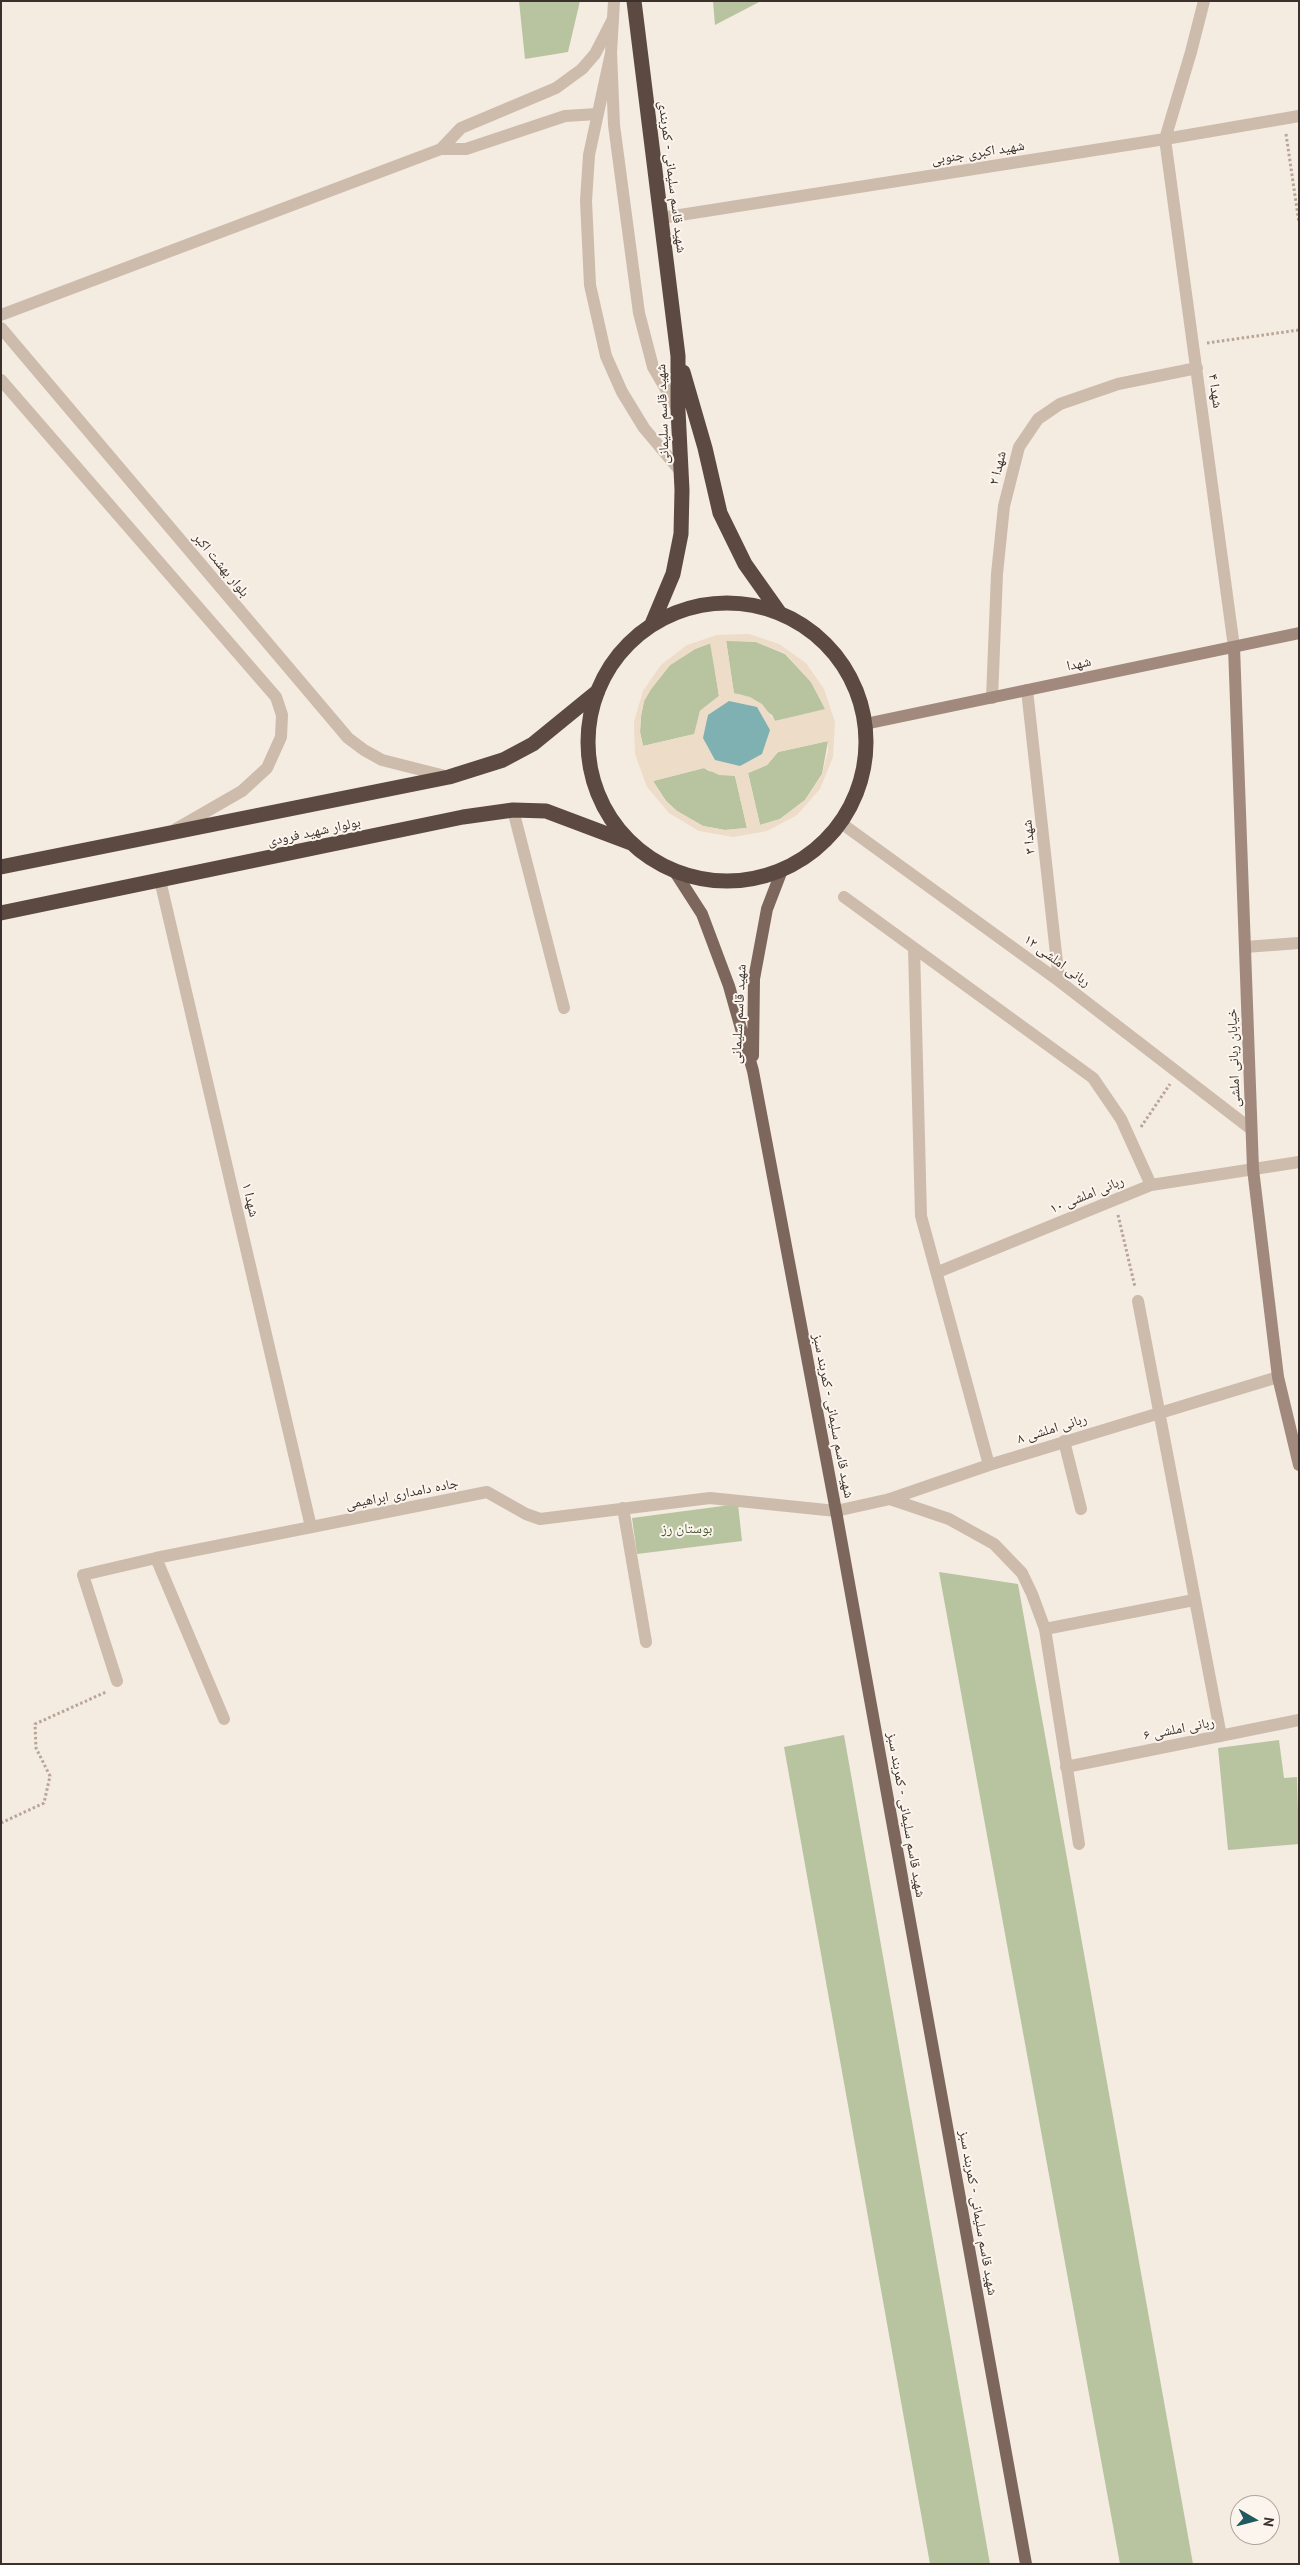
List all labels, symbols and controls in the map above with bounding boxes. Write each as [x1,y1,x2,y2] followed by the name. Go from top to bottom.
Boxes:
[654,100,690,254] street label: شهید قاسم سلیمانی - کمربندی
[930,137,1026,169] street label: شهید اکبری جنوبی
[653,364,673,464] street label: شهید قاسم سلیمانی
[1204,373,1226,409] street label: شهدا ۴
[986,449,1010,487] street label: شهدا ۲
[189,529,253,601] street label: بلوار بهشت اکبر
[1065,653,1093,675] street label: شهدا
[266,814,362,850] street label: بولوار شهید فرودی
[1019,819,1039,855] street label: شهدا ۳
[1020,931,1094,991] street label: ربانی املشی ۱۲
[728,964,750,1064] street label: شهید قاسم سلیمانی
[1224,1008,1244,1108] street label: خیابان ربانی املشی
[1048,1173,1126,1217] street label: ربانی املشی ۱۰
[238,1181,262,1219] street label: شهدا ۱
[809,1332,857,1500] street label: شهید قاسم سلیمانی - کمربند سبز
[1015,1410,1089,1448] street label: ربانی املشی ۸
[344,1475,460,1513] street label: جاده دامداری ابراهیمی
[662,1521,712,1537] park label: بوستان رز
[1142,1714,1216,1744] street label: ربانی املشی ۶
[883,1731,929,1899] street label: شهید قاسم سلیمانی - کمربند سبز
[955,2129,1001,2297] street label: شهید قاسم سلیمانی - کمربند سبز
[1230,2495,1280,2545] north arrow
[1259,2516,1278,2528] text: N

